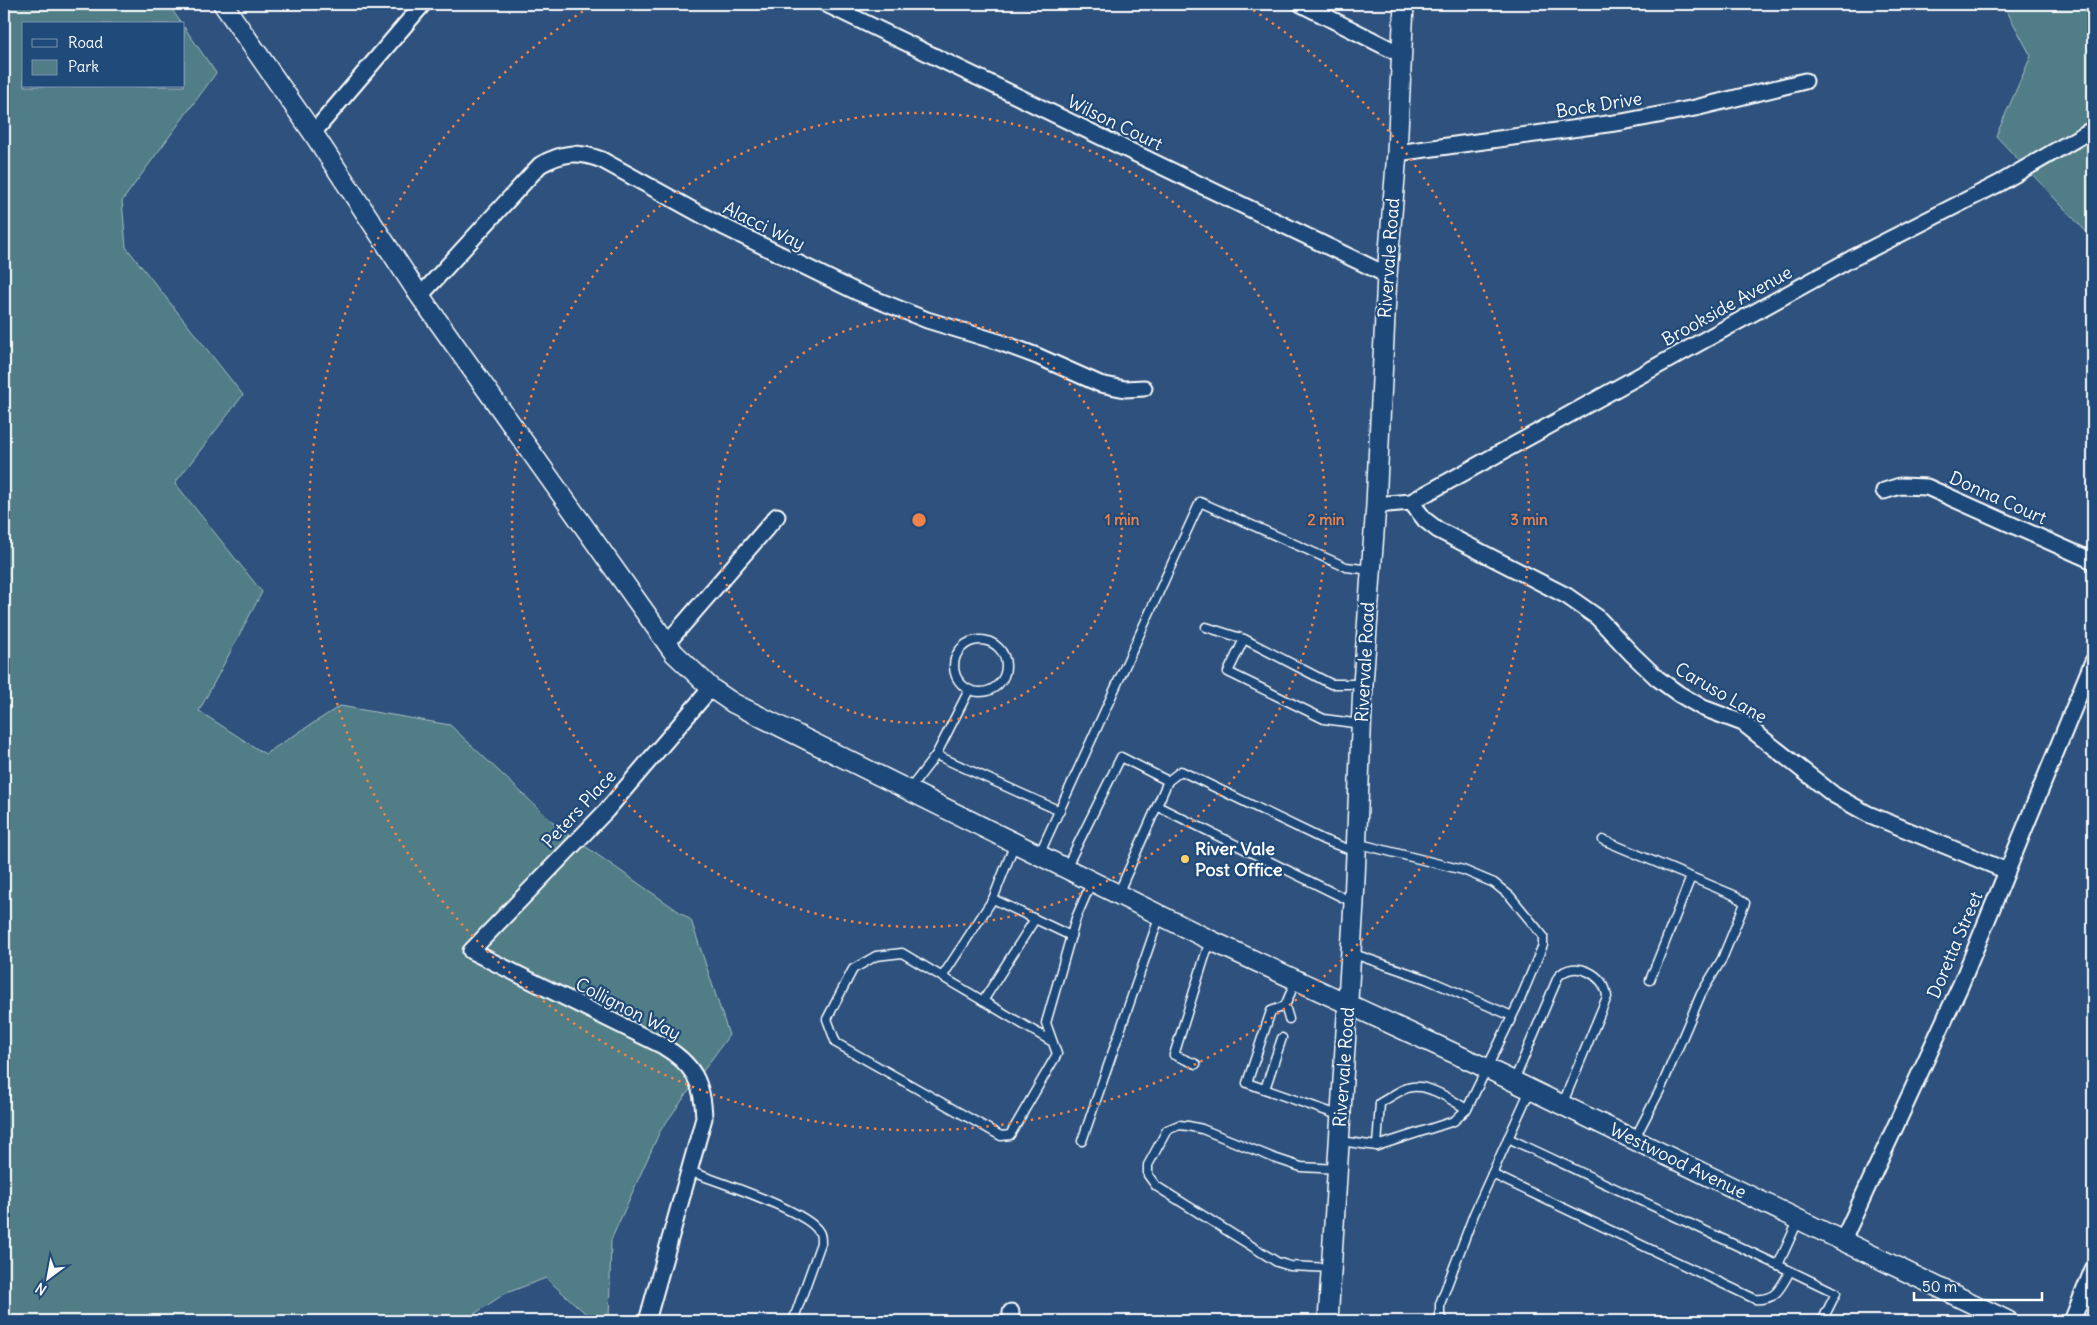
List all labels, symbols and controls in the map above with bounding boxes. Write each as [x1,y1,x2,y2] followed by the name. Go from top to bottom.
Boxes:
[22,22,185,88] legend
[68,33,103,52] text: Road
[68,57,99,76] text: Park
[1554,86,1644,123] street label: Bock Drive
[1064,90,1167,155] street label: Wilson Court
[719,196,809,255] street label: Alacci Way
[1373,197,1404,319] street label: Rivervale Road
[1658,260,1796,351] street label: Brookside Avenue
[1946,466,2050,529] street label: Donna Court
[1105,510,1140,529] text: 1 min
[1308,510,1345,529] text: 2 min
[1510,510,1548,529] text: 3 min
[910,511,928,529] centre of rings
[1350,601,1379,723] street label: Rivervale Road
[1671,657,1771,728] street label: Caruso Lane
[537,765,621,853] street label: Peters Place
[1195,837,1283,881] place label: River Vale Post Office
[1179,853,1191,865] marker: River Vale Post Office
[1922,888,1987,1002] street label: Doretta Street
[572,972,685,1045] street label: Collignon Way
[1328,1006,1359,1128] street label: Rivervale Road
[1606,1118,1750,1204] street label: Westwood Avenue
[22,1252,72,1302] north arrow
[1914,1270,2042,1302] scale bar
[1922,1277,1957,1296] text: 50 m
[32,1279,50,1299] text: N

